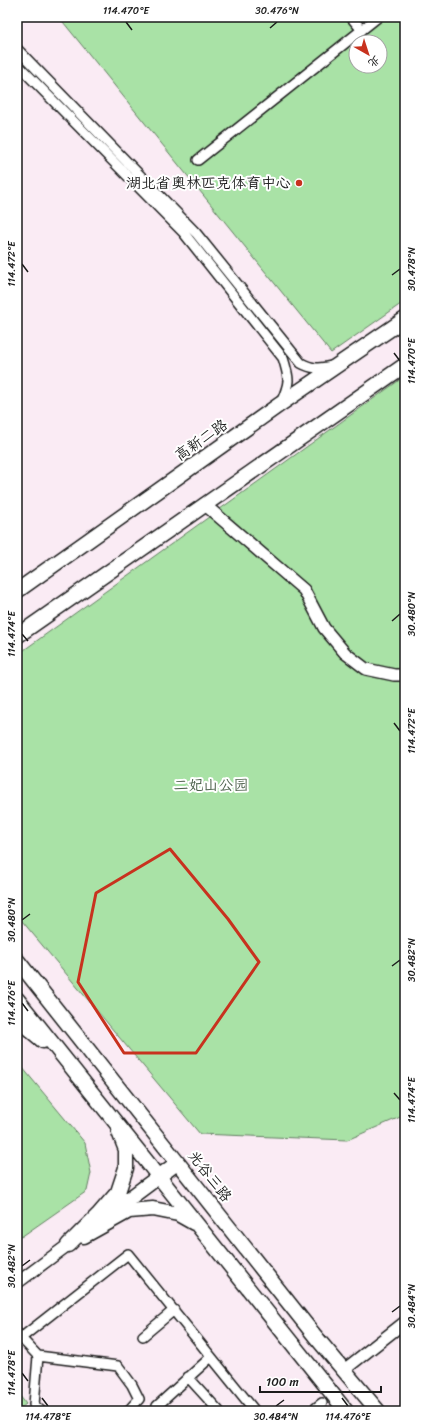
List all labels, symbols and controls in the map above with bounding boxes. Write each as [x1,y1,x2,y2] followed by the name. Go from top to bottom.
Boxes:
[103,2,150,20] text: 114.470°E
[255,2,299,20] text: 30.476°N
[348,34,388,74] north arrow
[364,51,384,72] text: 北
[126,170,291,196] place label: 湖北省奥林匹克体育中心
[294,178,304,188] marker: 湖北省奥林匹克体育中心
[3,240,21,287] text: 114.472°E
[403,247,421,291] text: 30.478°N
[403,337,421,384] text: 114.470°E
[169,412,233,468] street label: 高新二路
[403,592,421,636] text: 30.480°N
[3,610,21,657] text: 114.474°E
[403,707,421,754] text: 114.472°E
[173,772,249,798] park label: 二妃山公园
[3,898,21,942] text: 30.480°N
[403,938,421,982] text: 30.482°N
[3,979,21,1026] text: 114.476°E
[403,1076,421,1123] text: 114.474°E
[181,1144,239,1208] street label: 光谷三路
[3,1244,21,1288] text: 30.482°N
[403,1284,421,1328] text: 30.484°N
[3,1349,21,1396] text: 114.478°E
[260,1368,381,1394] scale bar
[266,1371,299,1393] text: 100 m
[25,1408,72,1426] text: 114.478°E
[254,1408,298,1426] text: 30.484°N
[325,1408,372,1426] text: 114.476°E

